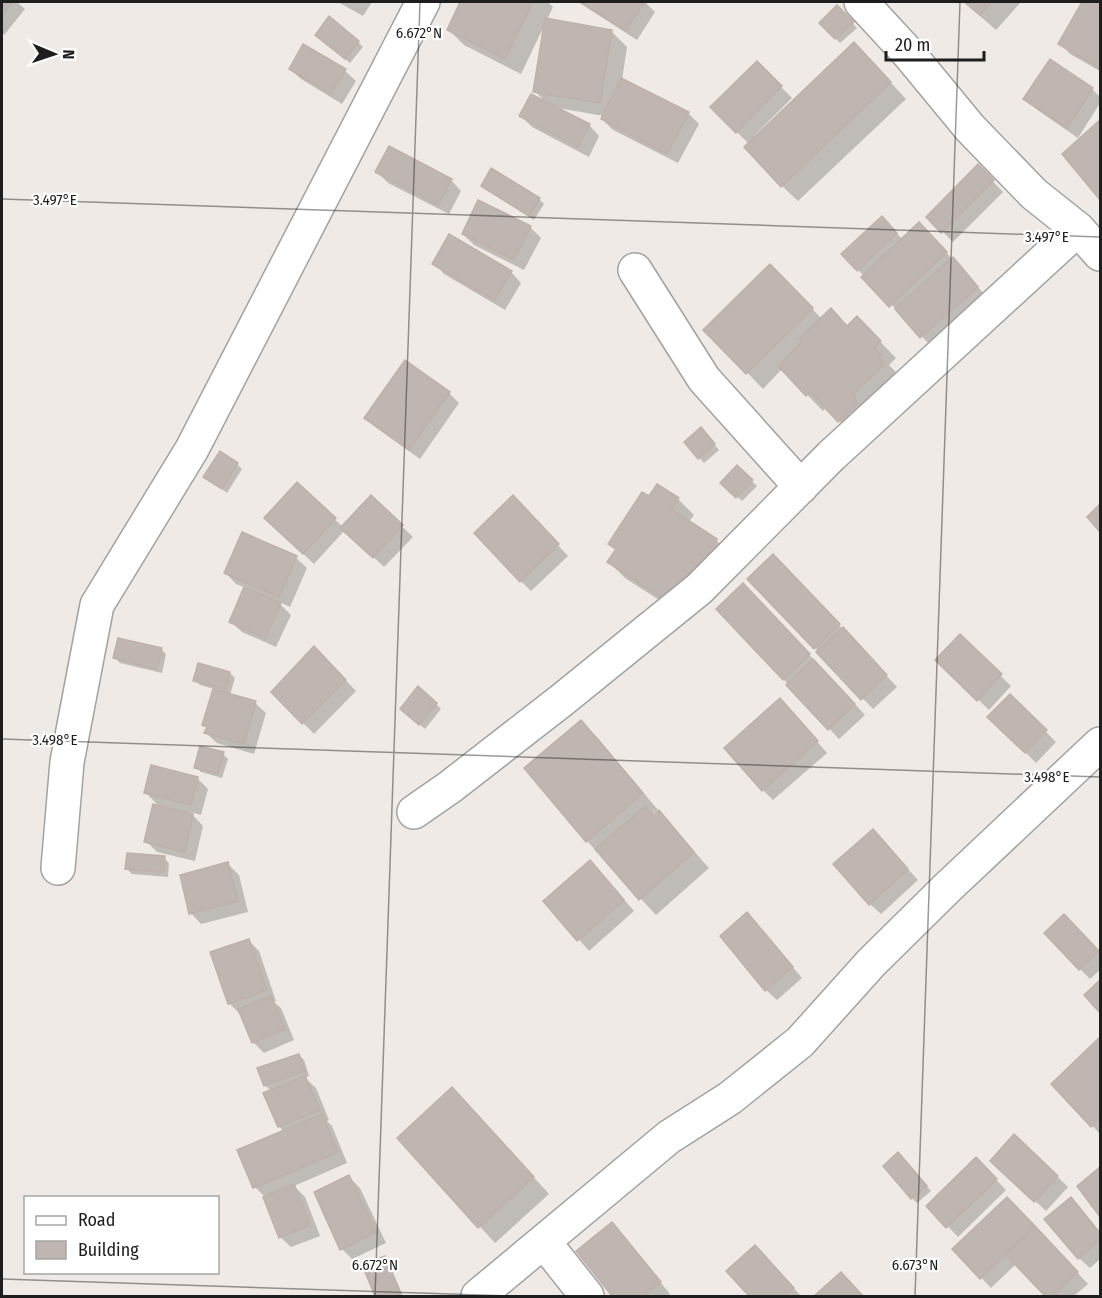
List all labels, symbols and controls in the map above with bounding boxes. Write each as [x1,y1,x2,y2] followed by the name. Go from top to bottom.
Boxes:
[24,24,84,84] north arrow
[396,24,442,42] text: 6.672°N
[886,24,984,62] scale bar
[895,34,930,56] text: 20 m
[59,49,78,60] text: N
[33,191,77,209] text: 3.497°E
[1025,228,1069,246] text: 3.497°E
[32,731,78,749] text: 3.498°E
[1024,768,1070,786] text: 3.498°E
[24,1196,219,1274] legend
[78,1209,115,1231] text: Road
[78,1239,139,1261] text: Building
[352,1256,398,1274] text: 6.672°N
[892,1256,938,1274] text: 6.673°N

